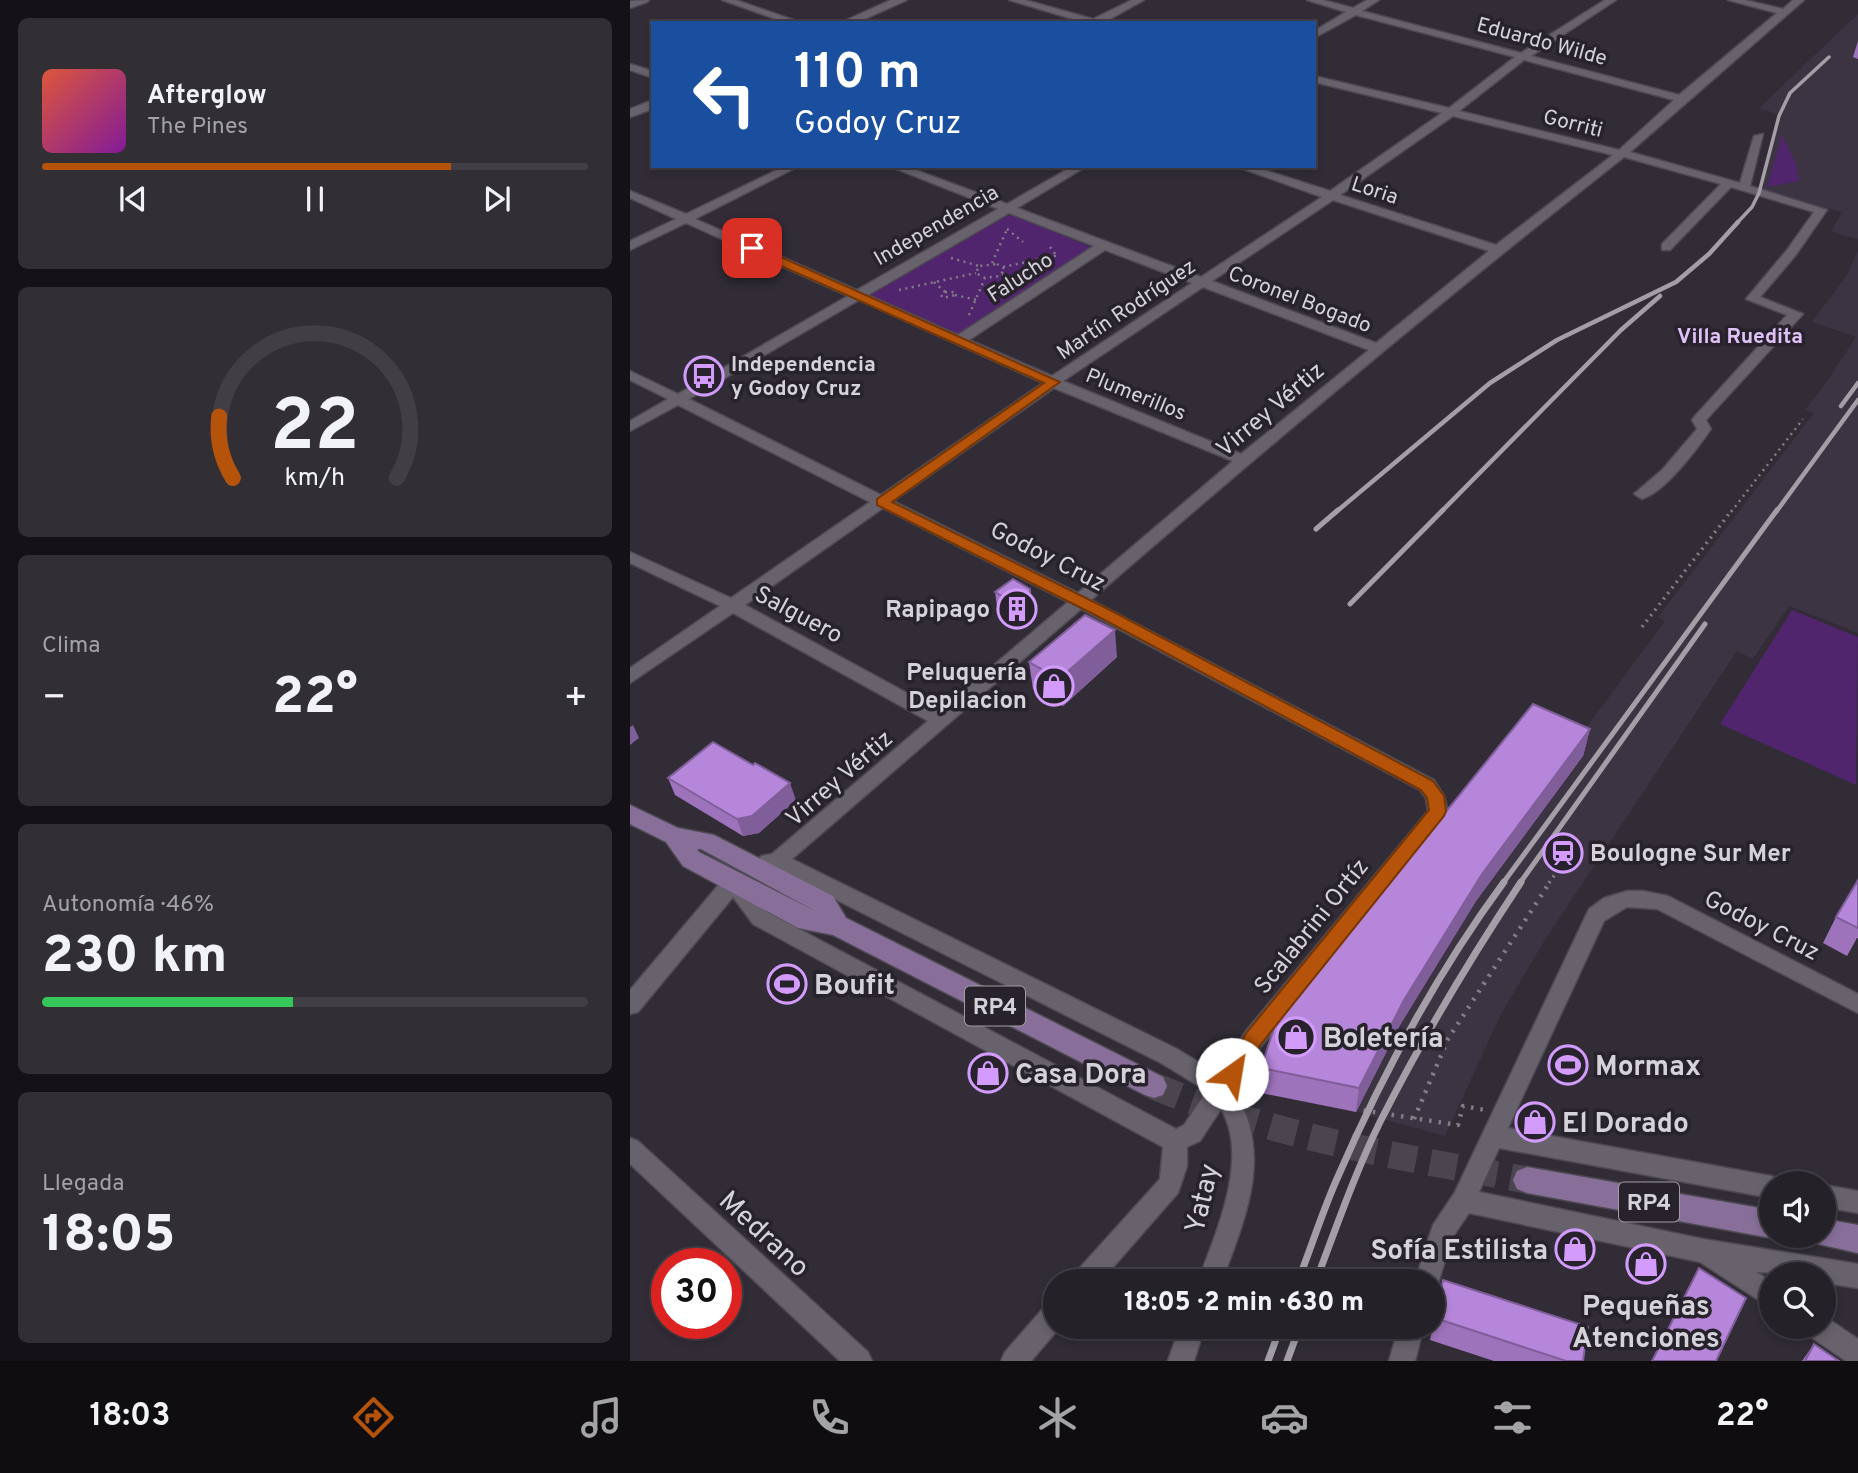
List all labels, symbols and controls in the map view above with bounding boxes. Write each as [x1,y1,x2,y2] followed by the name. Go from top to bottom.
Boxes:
[1473,12,1610,73] street label: Eduardo Wilde
[794,44,921,106] text: 110 m
[679,49,770,140] icon: left
[147,80,267,113] text: Afterglow
[1540,104,1605,145] street label: Gorriti
[794,105,962,145] text: Godoy Cruz
[147,113,248,142] text: The Pines
[1348,171,1401,212] street label: Loria
[114,180,152,218] icon: previous
[296,180,334,218] icon: pause
[478,180,516,218] icon: next
[870,180,1004,273] street label: Independencia
[722,218,782,278] pin
[733,229,771,267] icon: arrive
[983,247,1059,309] street label: Falucho
[1052,254,1202,367] street label: Martín Rodríguez
[1224,261,1375,340] street label: Coronel Bogado
[1677,324,1803,351] district label: Villa Ruedita
[731,352,876,403] place label: Independencia y Godoy Cruz
[683,355,725,397] bus stop icon: Independencia y Godoy Cruz
[1211,357,1332,465] street label: Virrey Vértiz
[1081,363,1190,428] street label: Plumerillos
[270,384,360,476] text: 22
[285,463,345,495] text: km/h
[984,516,1110,600] street label: Godoy Cruz
[749,580,847,651] street label: Salguero
[996,588,1038,630] building icon: Rapipago
[885,596,990,626] place label: Rapipago
[42,632,100,661] text: Clima
[906,659,1027,717] place label: Peluquería Depilacion
[1033,665,1075,707] shop icon: Peluquería Depilacion
[272,666,358,732] text: 22°
[42,675,67,724] text: −
[563,675,588,724] text: +
[781,725,900,834] street label: Virrey Vértiz
[1542,832,1584,874] station icon: Boulogne Sur Mer
[1590,840,1791,870] place label: Boulogne Sur Mer
[1249,853,1376,1001] street label: Scalabrini Ortíz
[1698,885,1824,969] street label: Godoy Cruz
[42,891,214,920] text: Autonomía · 46%
[42,925,227,991] text: 230 km
[766,963,808,1005] sports icon: Boufit
[814,969,895,1005] place label: Boufit
[965,987,1025,1026] road number: RP4
[1275,1016,1317,1058] shop icon: Boletería
[1323,1022,1444,1058] place label: Boletería
[1195,1037,1269,1111] position arrow
[1547,1044,1589,1086] sports icon: Mormax
[1595,1050,1701,1086] place label: Mormax
[967,1052,1009,1094] shop icon: Casa Dora
[1015,1058,1147,1094] place label: Casa Dora
[1514,1101,1556,1143] shop icon: El Dorado
[1562,1107,1689,1143] place label: El Dorado
[1179,1160,1229,1237] street label: Yatay
[42,1170,124,1199] text: Llegada
[1759,1171,1836,1339] map controls
[1759,1171,1836,1248] button: sound
[1619,1182,1679,1222] road number: RP4
[710,1184,816,1286] street label: Medrano
[42,1204,175,1270] text: 18:05
[1554,1228,1596,1270] shop icon: Sofía Estilista
[1370,1234,1548,1270] place label: Sofía Estilista
[1625,1243,1667,1285] shop icon: Pequeñas Atenciones
[651,1248,742,1339] speed limit sign: 30
[1759,1262,1836,1339] button: search
[1124,1287,1364,1320] text: 18:05 · 2 min · 630 m
[1572,1290,1720,1358] place label: Pequeñas Atenciones
[349,1393,398,1442] icon: directions
[577,1393,626,1442] icon: music
[805,1393,854,1442] icon: phone
[1033,1393,1082,1442] icon: climate
[1260,1393,1309,1442] icon: car
[1488,1393,1537,1442] icon: filters
[89,1397,170,1437] text: 18:03
[1716,1397,1768,1437] text: 22°

